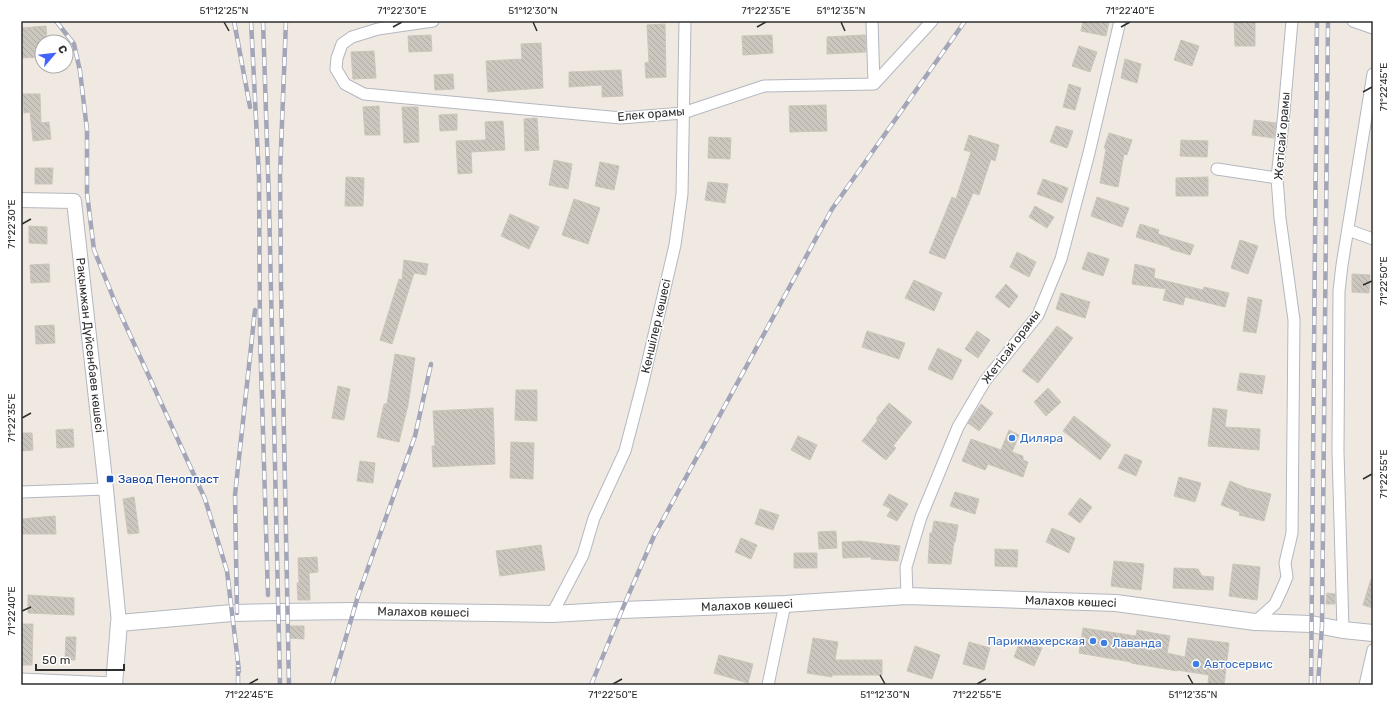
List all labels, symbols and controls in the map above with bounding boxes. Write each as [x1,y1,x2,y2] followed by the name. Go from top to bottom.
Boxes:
[200,5,248,17] text: 51°12'25"N
[377,5,427,17] text: 71°22'30"E
[508,5,558,17] text: 51°12'30"N
[742,5,790,17] text: 71°22'35"E
[817,5,866,17] text: 51°12'35"N
[1105,5,1155,17] text: 71°22'40"E
[34,34,74,74] north arrow
[55,43,70,56] text: С
[1378,63,1390,111] text: 71°22'45"E
[1271,91,1293,181] street label: Жетісай орамы
[617,104,685,124] street label: Елек орамы
[6,199,18,249] text: 71°22'30"E
[1378,256,1390,306] text: 71°22'50"E
[73,257,107,434] street label: Рақымжан Дүйсенбаев көшесі
[638,277,674,375] street label: Кеншілер көшесі
[979,307,1043,387] street label: Жетісай орамы
[6,394,18,442] text: 71°22'35"E
[1020,431,1063,445] place label: Диляра
[1007,433,1017,443] marker: Диляра
[1378,450,1390,498] text: 71°22'55"E
[118,472,219,486] place label: Завод Пенопласт
[105,474,115,484] marker: Завод Пенопласт
[6,586,18,636] text: 71°22'40"E
[1025,593,1117,610] street label: Малахов көшесі
[701,596,794,614] street label: Малахов көшесі
[377,604,469,620] street label: Малахов көшесі
[988,634,1085,648] place label: Парикмахерская
[1088,636,1098,646] marker: Парикмахерская
[1112,636,1162,650] place label: Лаванда
[1099,638,1109,648] marker: Лаванда
[36,646,124,672] scale bar
[42,653,70,667] text: 50 m
[1204,657,1273,671] place label: Автосервис
[1191,659,1201,669] marker: Автосервис
[225,689,273,701] text: 71°22'45"E
[588,689,638,701] text: 71°22'50"E
[860,689,910,701] text: 51°12'30"N
[953,689,1001,701] text: 71°22'55"E
[1169,689,1218,701] text: 51°12'35"N

